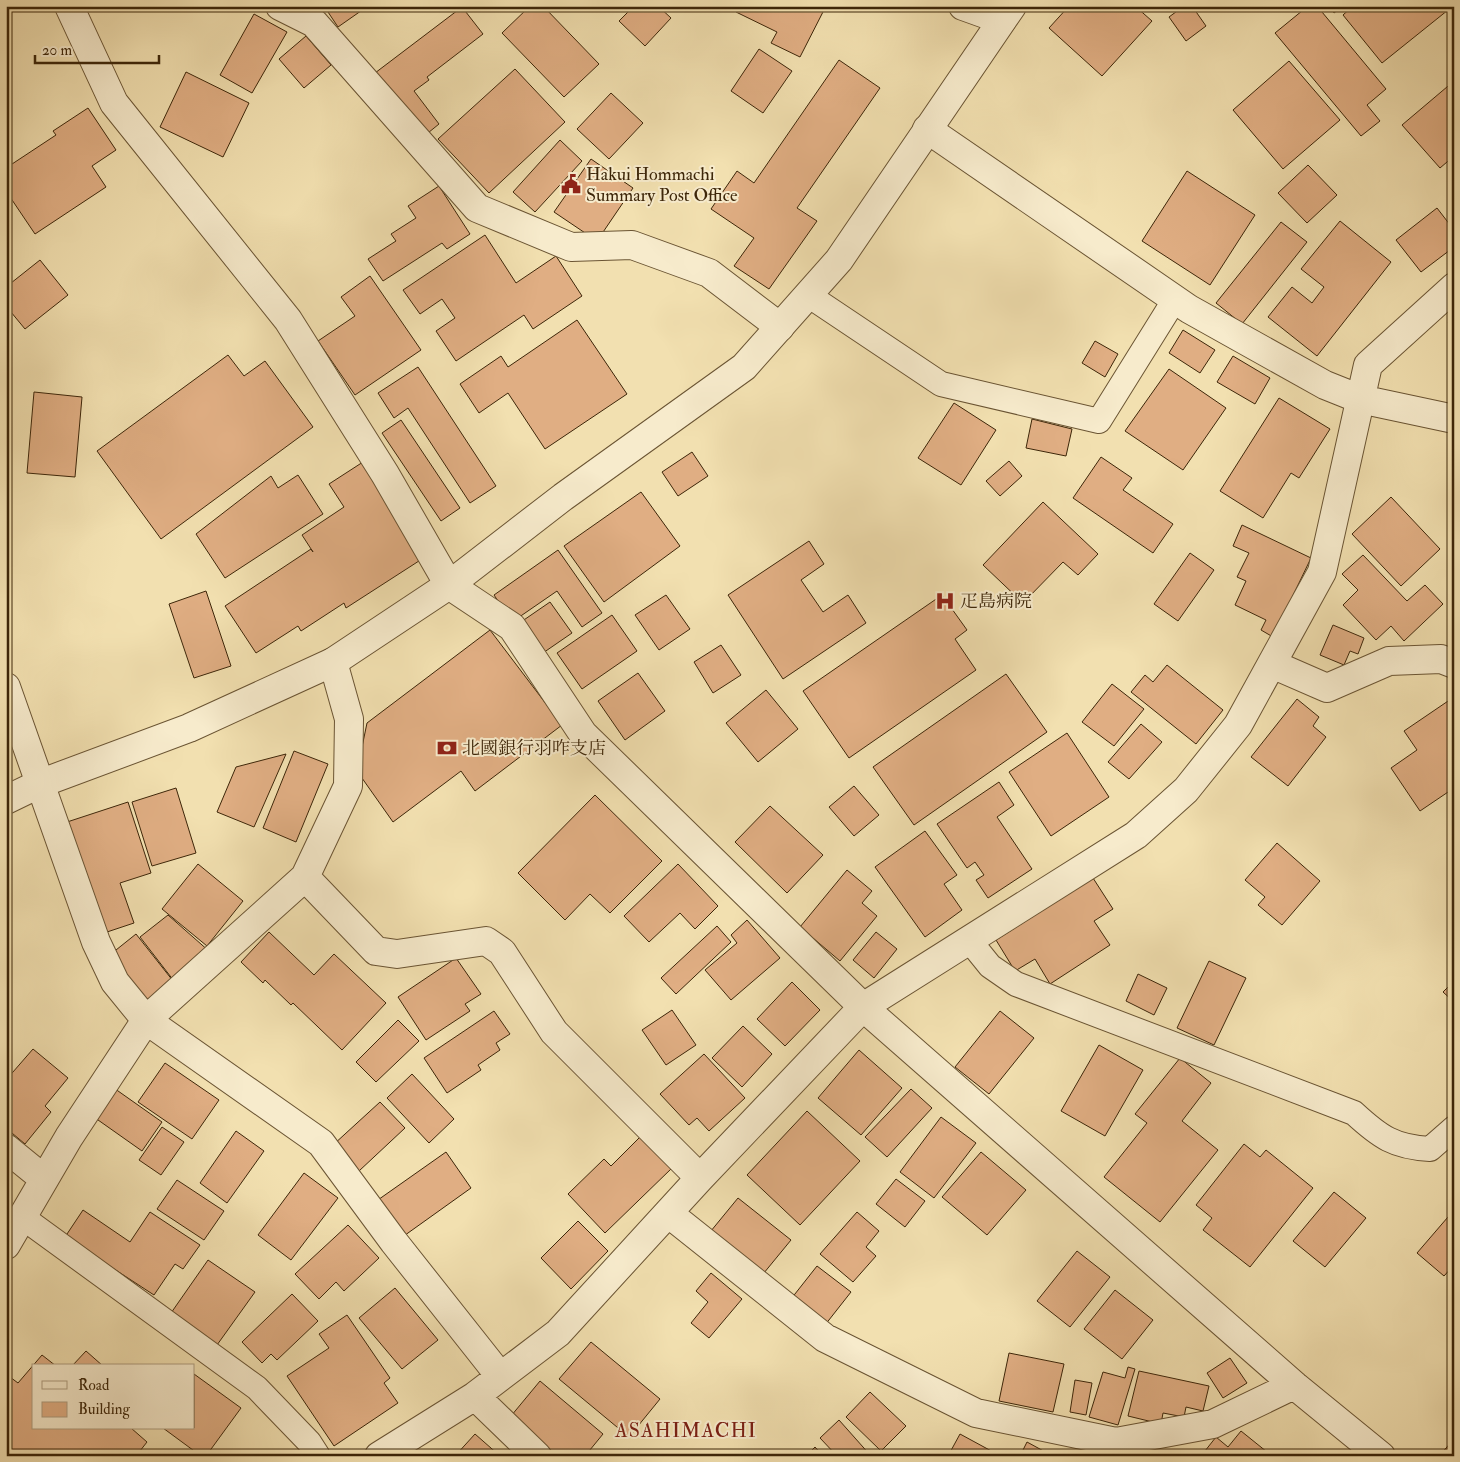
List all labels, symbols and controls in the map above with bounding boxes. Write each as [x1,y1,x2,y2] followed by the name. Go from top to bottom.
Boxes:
[35,32,159,64] scale bar
[42,41,72,60] text: 20 m
[586,163,738,207] place label: Hakui Hommachi Summary Post Office
[560,173,582,195] public building icon: Hakui Hommachi Summary Post Office
[934,590,956,612] hospital icon: 疋島病院
[960,590,1032,613] place label: 疋島病院
[436,737,458,759] bank icon: 北國銀行羽咋支店
[462,737,606,760] place label: 北國銀行羽咋支店
[32,1364,195,1430] legend
[78,1376,110,1395] text: Road
[78,1400,130,1419] text: Building
[614,1418,757,1443] district label: ASAHIMACHI

